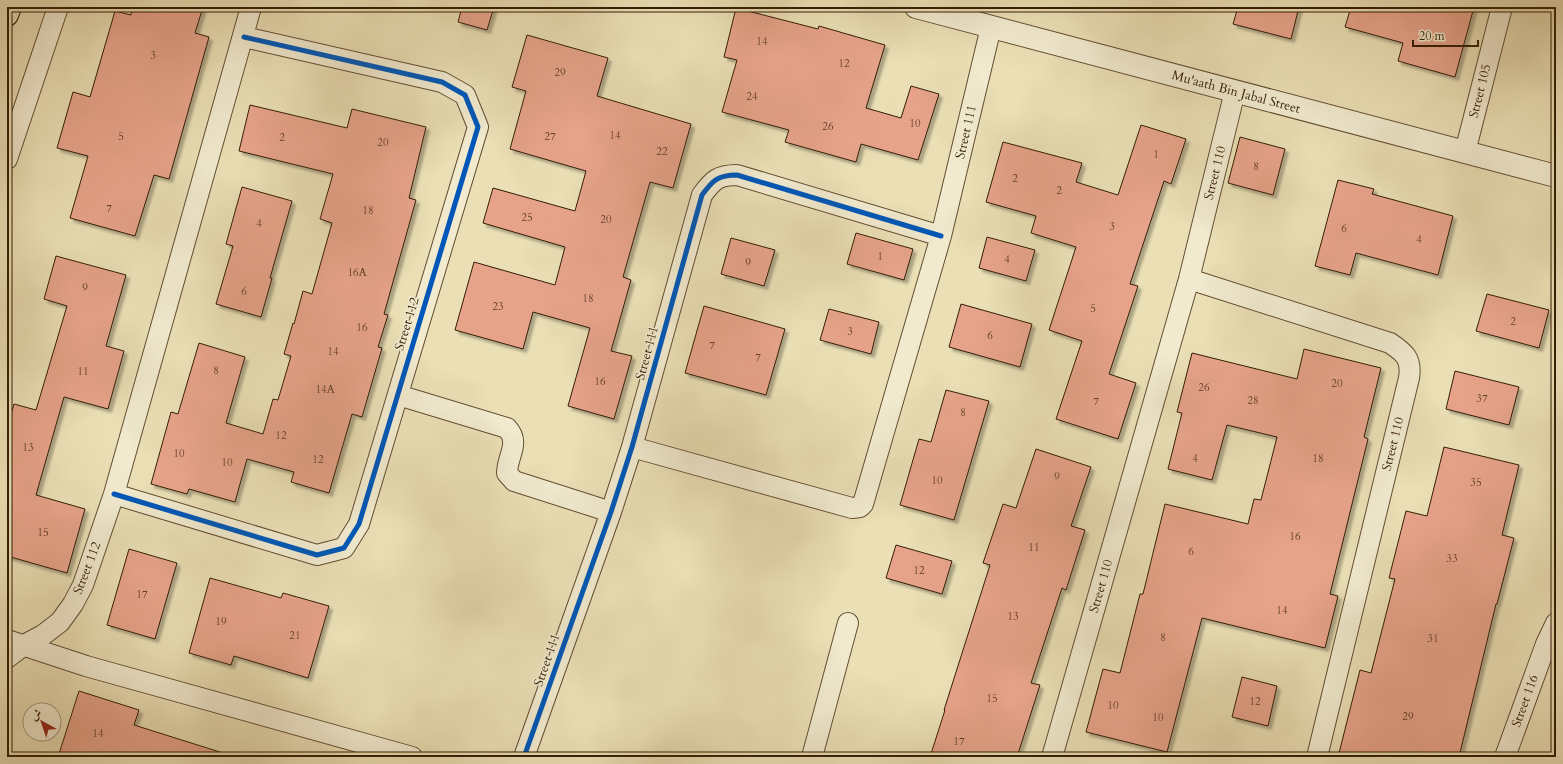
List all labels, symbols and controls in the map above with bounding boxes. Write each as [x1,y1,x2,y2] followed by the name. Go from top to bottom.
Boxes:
[1413,22,1478,48] scale bar
[1419,28,1446,44] text: 20 m
[756,34,768,49] house number: 14
[150,48,156,63] house number: 3
[838,56,850,71] house number: 12
[1465,62,1495,120] street label: Street 105
[554,65,566,80] house number: 29
[1170,66,1302,118] street label: Mu'aath Bin Jabal Street
[746,89,758,104] house number: 24
[951,103,981,161] street label: Street 111
[909,116,921,131] house number: 10
[822,119,834,134] house number: 26
[609,128,621,143] house number: 14
[118,129,124,144] house number: 5
[544,129,556,144] house number: 27
[279,130,285,145] house number: 2
[377,135,389,150] house number: 20
[656,144,668,159] house number: 22
[1200,144,1230,202] street label: Street 110
[1153,147,1159,162] house number: 1
[1253,159,1259,174] house number: 8
[1012,171,1018,186] house number: 2
[1056,183,1062,198] house number: 2
[106,201,112,216] house number: 7
[362,203,374,218] house number: 18
[521,210,533,225] house number: 25
[600,212,612,227] house number: 20
[256,216,262,231] house number: 4
[1109,219,1115,234] house number: 3
[1341,221,1347,236] house number: 6
[1416,232,1422,247] house number: 4
[877,249,883,264] house number: 1
[1004,252,1010,267] house number: 4
[745,255,751,270] house number: 9
[347,265,367,280] house number: 16A
[82,280,88,295] house number: 9
[241,284,247,299] house number: 6
[582,291,594,306] house number: 18
[390,295,424,353] street label: Street 112
[492,299,504,314] house number: 23
[1090,301,1096,316] house number: 5
[1510,314,1516,329] house number: 2
[356,320,368,335] house number: 16
[631,324,663,382] street label: Street 111
[847,324,853,339] house number: 3
[987,328,993,343] house number: 6
[709,338,715,353] house number: 7
[327,344,339,359] house number: 14
[755,350,761,365] house number: 7
[213,363,219,378] house number: 8
[77,364,89,379] house number: 11
[594,374,606,389] house number: 16
[1331,376,1343,391] house number: 20
[1198,380,1210,395] house number: 26
[315,382,335,397] house number: 14A
[1476,391,1488,406] house number: 37
[1247,393,1259,408] house number: 28
[1093,394,1099,409] house number: 7
[960,405,966,420] house number: 8
[1378,415,1408,473] street label: Street 110
[275,428,287,443] house number: 12
[22,440,34,455] house number: 13
[173,446,185,461] house number: 10
[1192,451,1198,466] house number: 4
[1312,451,1324,466] house number: 18
[312,452,324,467] house number: 12
[221,455,233,470] house number: 10
[1054,469,1060,484] house number: 9
[931,473,943,488] house number: 10
[1470,475,1482,490] house number: 35
[37,525,49,540] house number: 15
[1289,529,1301,544] house number: 16
[69,539,105,597] street label: Street 112
[1028,540,1040,555] house number: 11
[1188,544,1194,559] house number: 6
[1446,551,1458,566] house number: 33
[1085,557,1117,615] street label: Street 110
[913,563,925,578] house number: 12
[136,587,148,602] house number: 17
[1276,603,1288,618] house number: 14
[1007,609,1019,624] house number: 13
[215,614,227,629] house number: 19
[289,628,301,643] house number: 21
[1160,630,1166,645] house number: 8
[530,631,564,689] street label: Street 111
[1427,631,1439,646] house number: 31
[1507,672,1543,730] street label: Street 116
[986,691,998,706] house number: 15
[1249,694,1261,709] house number: 12
[1107,698,1119,713] house number: 10
[22,702,62,742] north arrow
[27,705,45,724] text: ش
[1402,709,1414,724] house number: 29
[1152,710,1164,725] house number: 10
[92,726,104,741] house number: 14
[953,734,965,749] house number: 17

